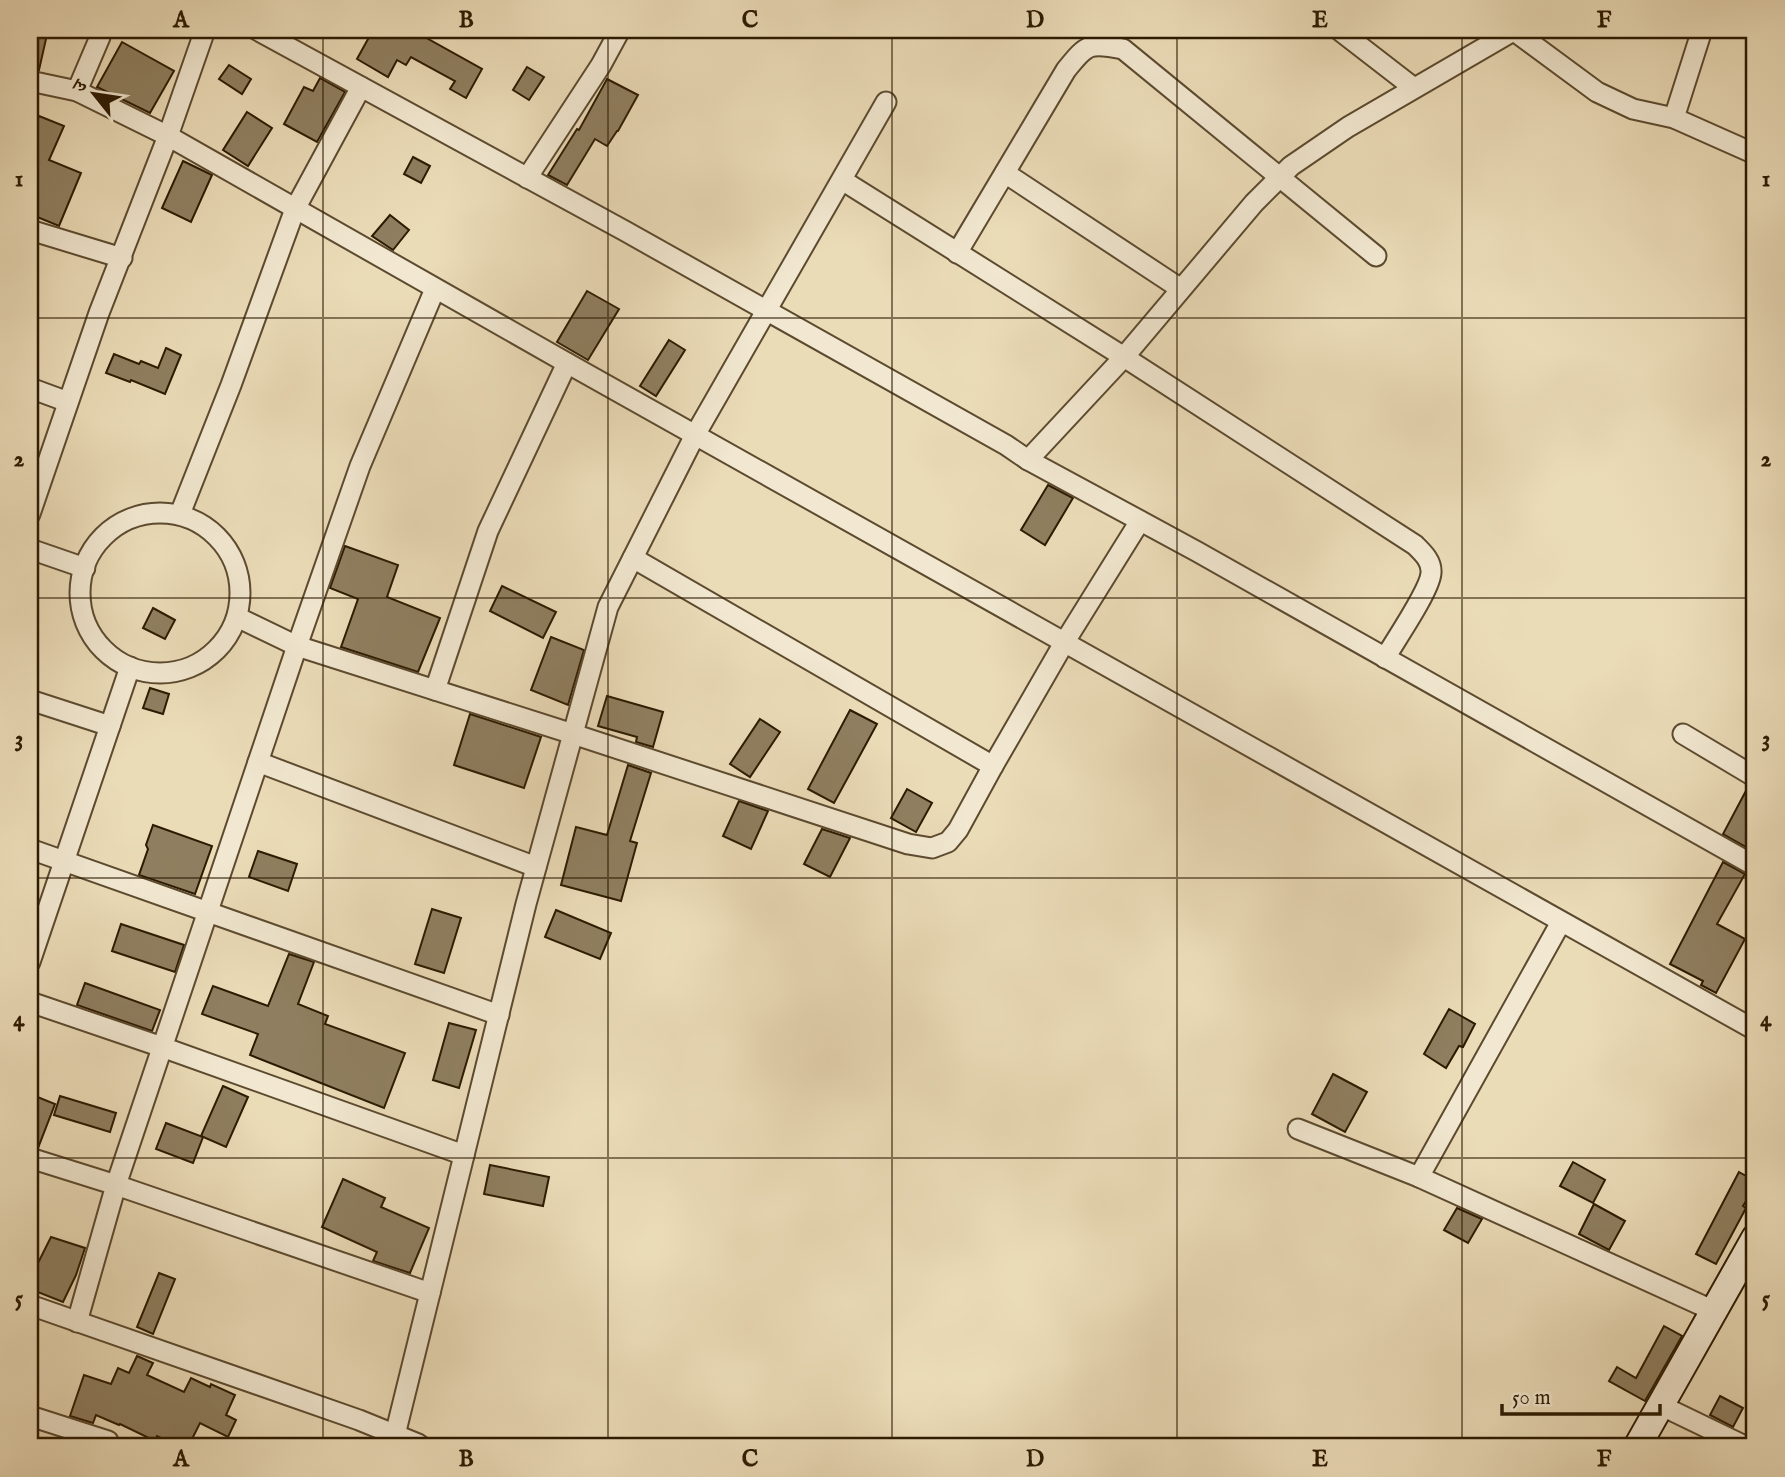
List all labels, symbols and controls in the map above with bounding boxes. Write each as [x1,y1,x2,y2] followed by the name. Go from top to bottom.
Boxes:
[172,6,190,35] text: A
[458,6,474,35] text: B
[742,6,759,35] text: C
[1026,6,1044,35] text: D
[1312,6,1328,35] text: E
[1597,6,1612,35] text: F
[60,60,130,130] north arrow
[67,75,94,98] text: उ
[15,165,23,194] text: 1
[1762,165,1770,194] text: 1
[14,445,25,474] text: 2
[1761,445,1772,474] text: 2
[15,725,23,754] text: 3
[1762,725,1770,754] text: 3
[13,1005,25,1034] text: 4
[1760,1005,1772,1034] text: 4
[15,1285,24,1314] text: 5
[1762,1285,1771,1314] text: 5
[1502,1372,1659,1416] scale bar
[1512,1385,1551,1412] text: 50 m
[172,1445,190,1474] text: A
[458,1445,474,1474] text: B
[742,1445,759,1474] text: C
[1026,1445,1044,1474] text: D
[1312,1445,1328,1474] text: E
[1597,1445,1612,1474] text: F

